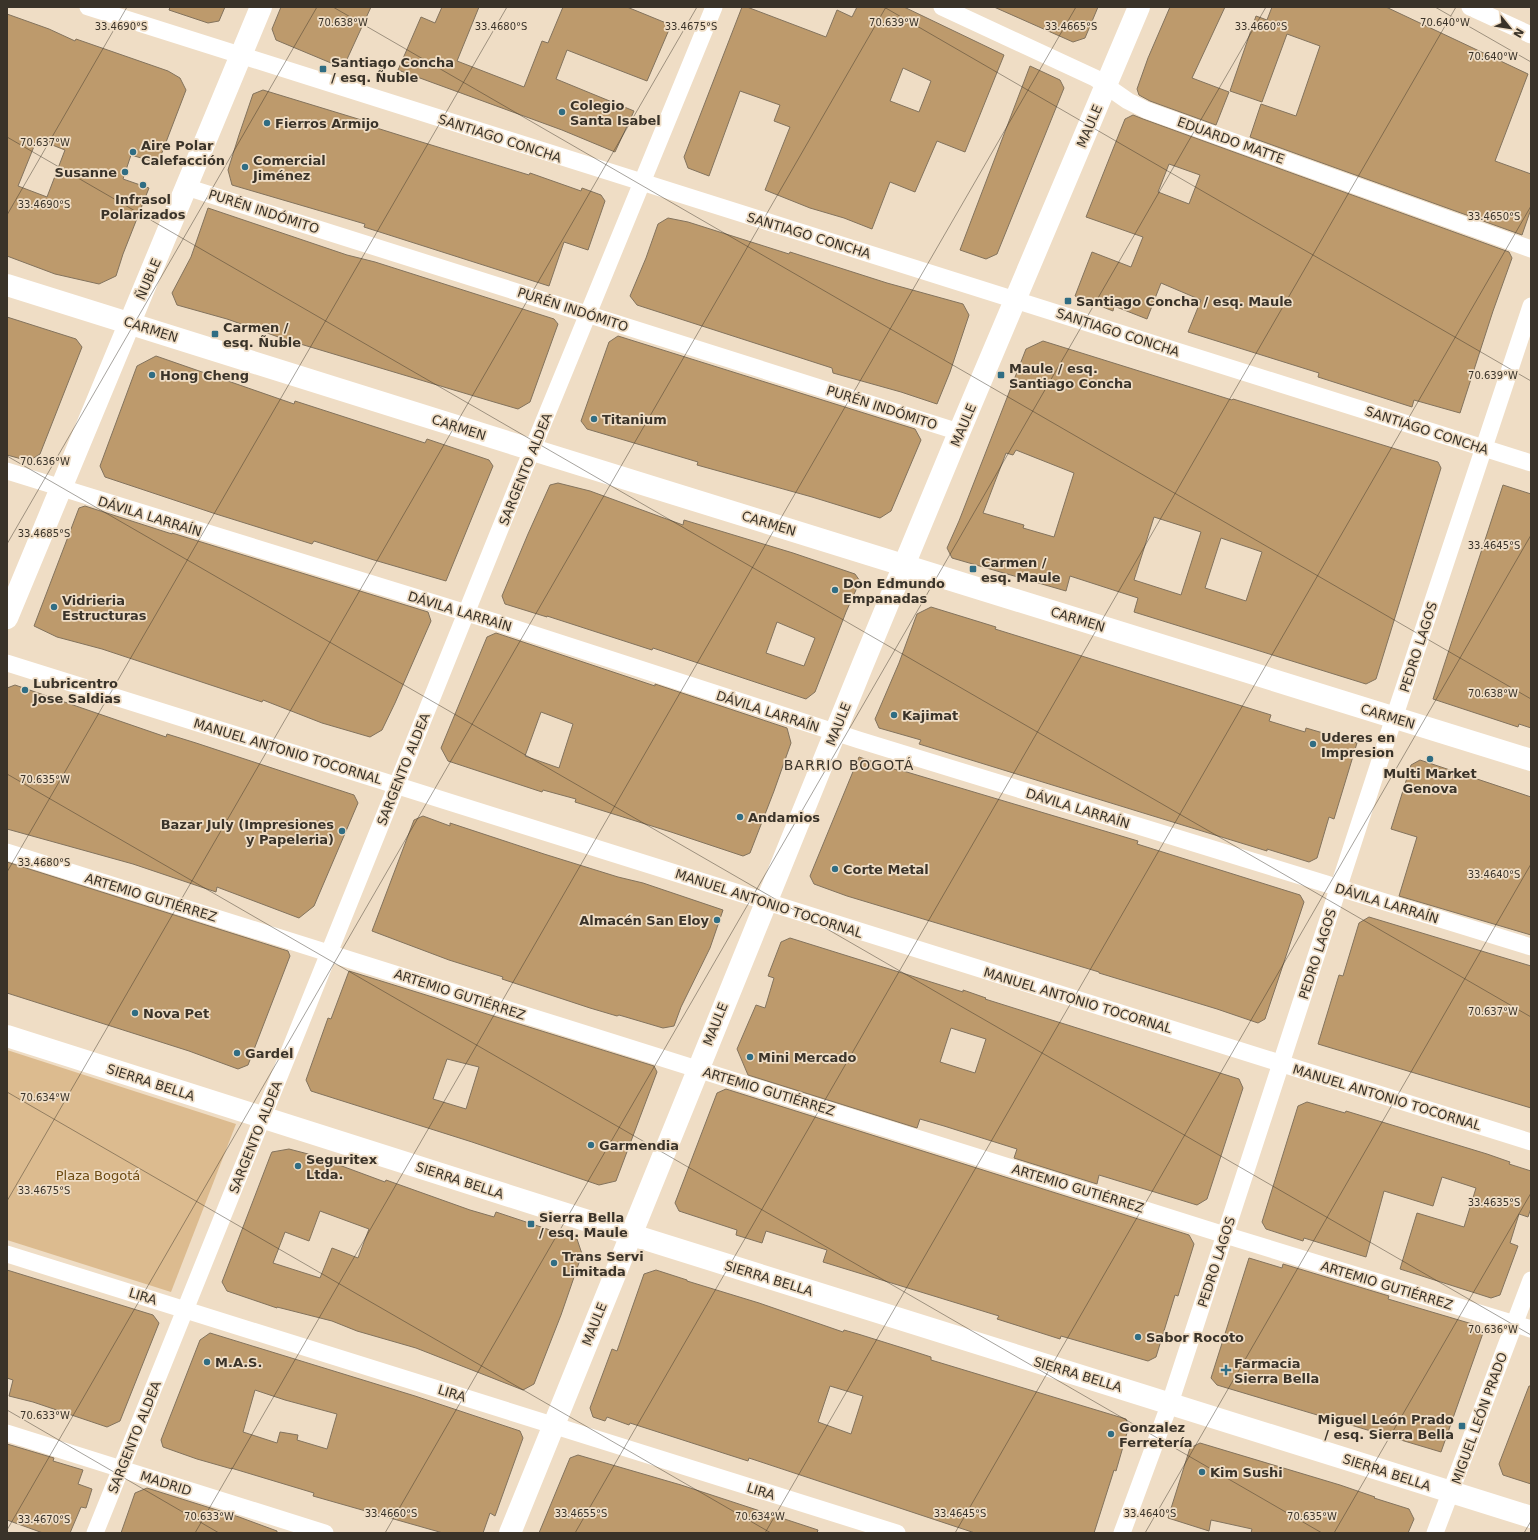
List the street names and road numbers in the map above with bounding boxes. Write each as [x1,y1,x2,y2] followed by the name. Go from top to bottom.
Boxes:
[1074,103,1105,150] street label: MAULE
[436,111,563,166] street label: SANTIAGO CONCHA
[1175,114,1286,167] street label: EDUARDO MATTE
[207,186,321,236] street label: PURÉN INDÓMITO
[745,209,873,262] street label: SANTIAGO CONCHA
[133,256,164,302] street label: ÑUBLE
[516,284,630,334] street label: PURÉN INDÓMITO
[1054,305,1181,360] street label: SANTIAGO CONCHA
[122,314,180,345] street label: CARMEN
[825,382,939,432] street label: PURÉN INDÓMITO
[948,402,979,449] street label: MAULE
[1363,403,1490,458] street label: SANTIAGO CONCHA
[496,411,555,528] street label: SARGENTO ALDEA
[430,412,488,443] street label: CARMEN
[96,494,203,539] street label: DÁVILA LARRAÍN
[740,508,798,539] street label: CARMEN
[406,589,513,634] street label: DÁVILA LARRAÍN
[1397,600,1440,694] street label: PEDRO LAGOS
[1049,604,1107,635] street label: CARMEN
[714,688,821,735] street label: DÁVILA LARRAÍN
[823,700,854,748] street label: MAULE
[1359,701,1417,732] street label: CARMEN
[374,711,433,828] street label: SARGENTO ALDEA
[192,716,385,788] street label: MANUEL ANTONIO TOCORNAL
[1024,786,1131,831] street label: DÁVILA LARRAÍN
[673,866,865,941] street label: MANUEL ANTONIO TOCORNAL
[83,870,219,925] street label: ARTEMIO GUTIÉRREZ
[1333,881,1440,926] street label: DÁVILA LARRAÍN
[1296,907,1339,1001] street label: PEDRO LAGOS
[982,965,1175,1037] street label: MANUEL ANTONIO TOCORNAL
[392,966,528,1023] street label: ARTEMIO GUTIÉRREZ
[700,1000,731,1048] street label: MAULE
[105,1061,197,1104] street label: SIERRA BELLA
[1291,1062,1484,1134] street label: MANUEL ANTONIO TOCORNAL
[701,1064,837,1119] street label: ARTEMIO GUTIÉRREZ
[226,1079,285,1196] street label: SARGENTO ALDEA
[414,1159,506,1202] street label: SIERRA BELLA
[1010,1161,1146,1216] street label: ARTEMIO GUTIÉRREZ
[1195,1215,1238,1309] street label: PEDRO LAGOS
[723,1258,815,1299] street label: SIERRA BELLA
[1319,1258,1455,1313] street label: ARTEMIO GUTIÉRREZ
[127,1285,159,1308] street label: LIRA
[579,1300,610,1348] street label: MAULE
[1449,1350,1510,1486] street label: MIGUEL LEÓN PRADO
[1032,1354,1124,1395] street label: SIERRA BELLA
[105,1379,164,1496] street label: SARGENTO ALDEA
[436,1382,468,1405] street label: LIRA
[1341,1451,1433,1494] street label: SIERRA BELLA
[138,1468,193,1499] street label: MADRID
[745,1480,777,1503] street label: LIRA

